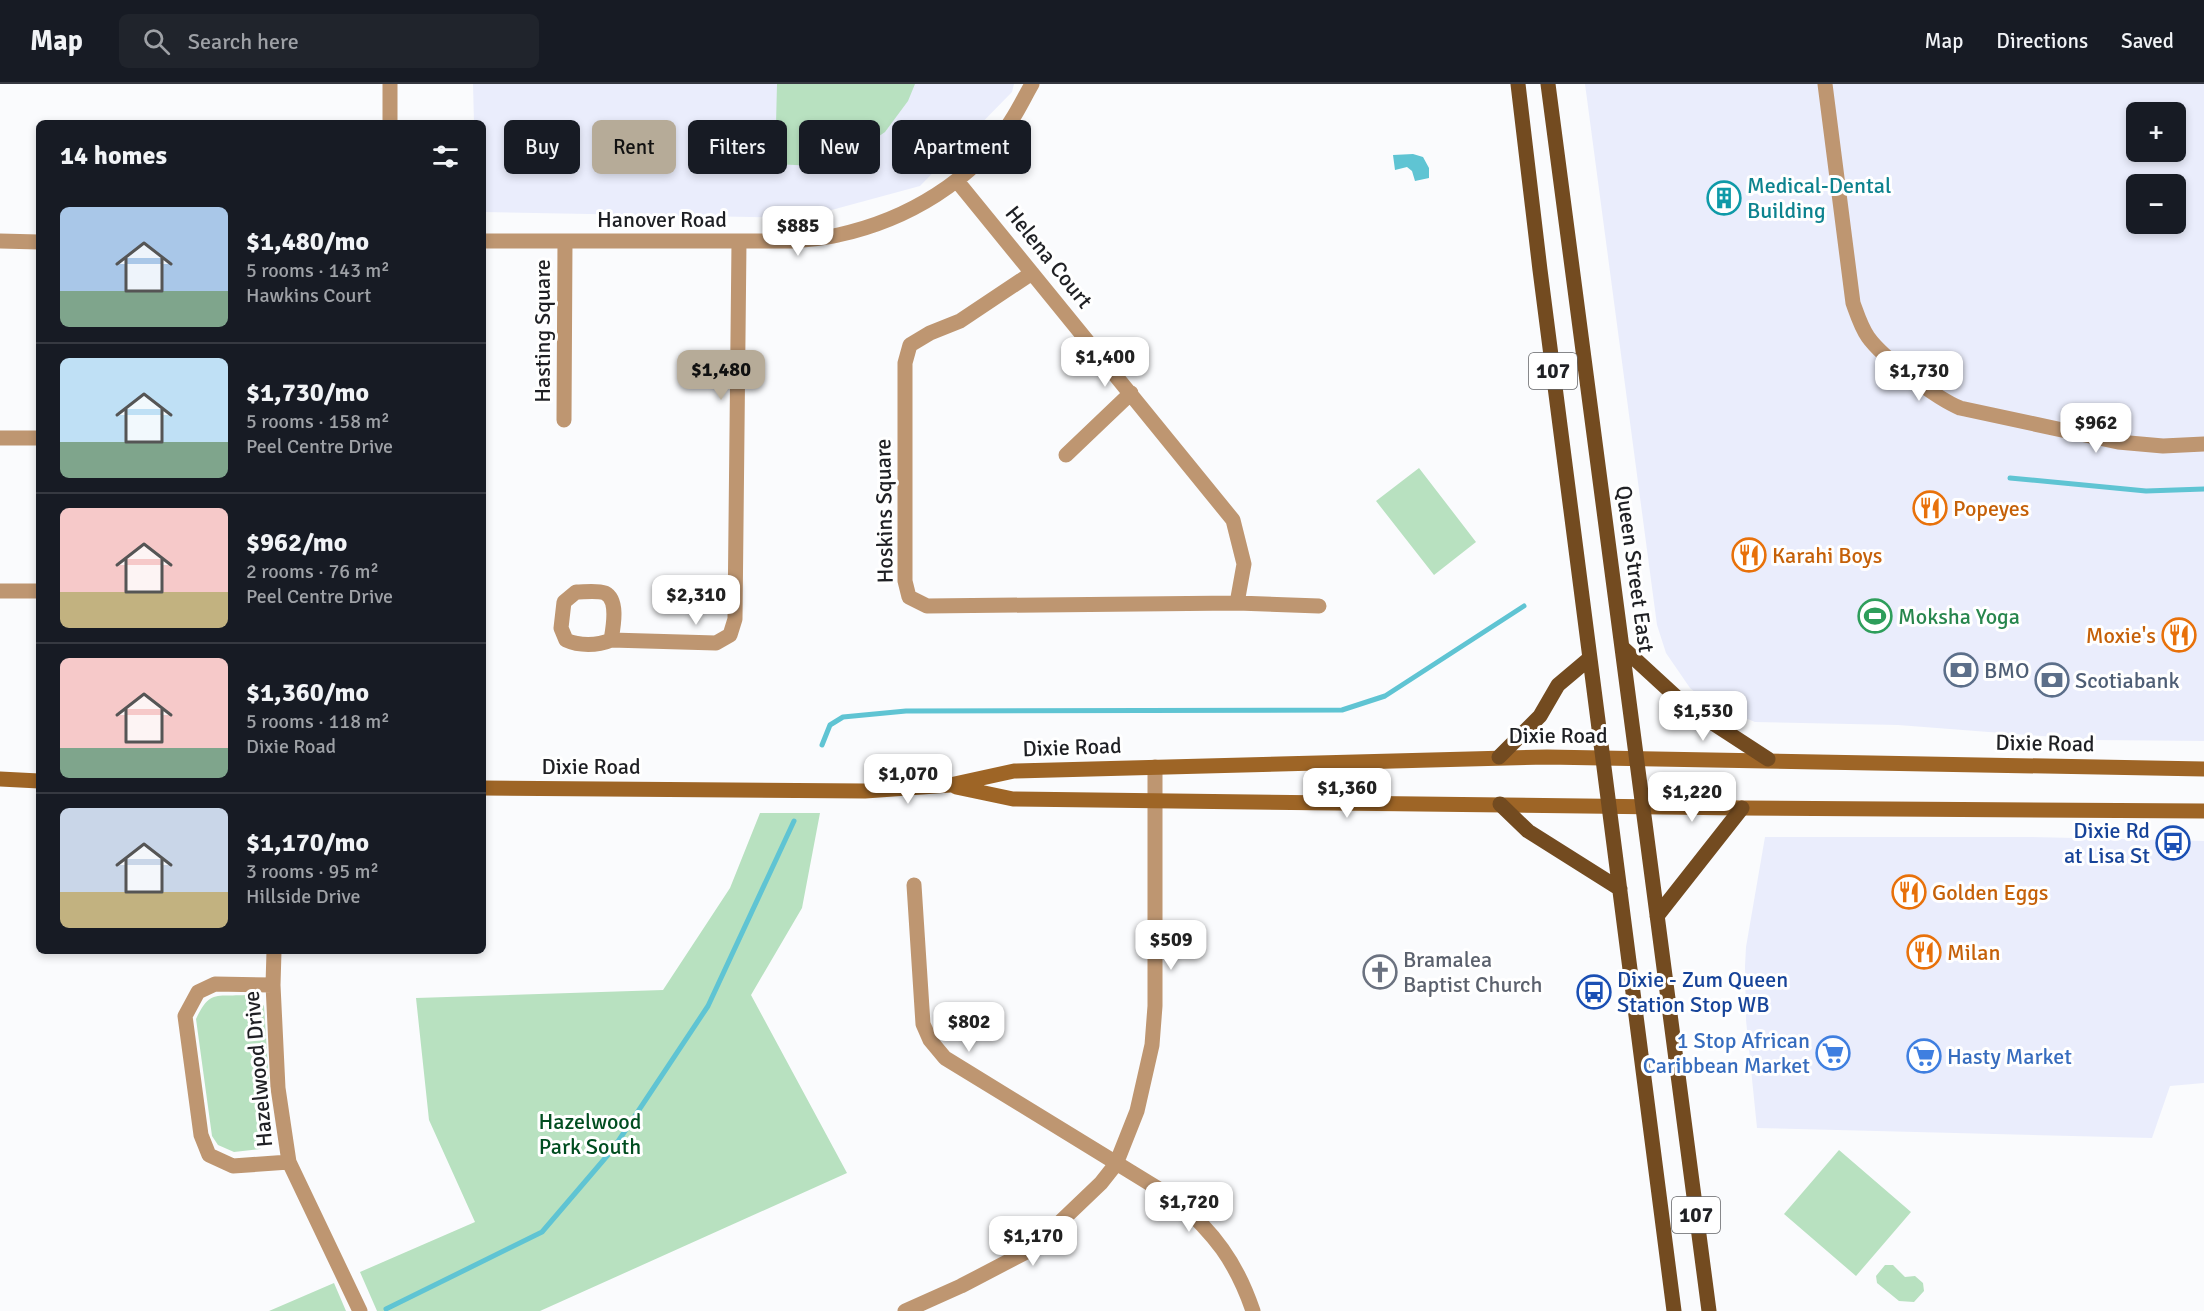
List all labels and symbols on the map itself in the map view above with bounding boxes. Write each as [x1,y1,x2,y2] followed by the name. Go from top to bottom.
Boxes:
[1747,172,1891,224] place label: Medical-Dental Building
[1706,180,1742,216] building icon: Medical-Dental Building
[1000,200,1099,314] street label: Helena Court
[597,206,727,233] street label: Hanover Road
[762,206,834,257] pin: $885
[529,259,556,403] street label: Hasting Square
[1056,337,1154,388] pin: $1,400
[672,350,770,401] pin: $1,480
[1870,351,1968,402] pin: $1,730
[1529,353,1577,389] road number: 107
[2060,403,2132,454] pin: $962
[869,438,899,584] street label: Hoskins Square
[1610,484,1660,654] street label: Queen Street East
[1912,490,1948,526] restaurant icon: Popeyes
[1953,495,2029,522] place label: Popeyes
[1731,537,1767,573] restaurant icon: Karahi Boys
[1772,542,1882,569] place label: Karahi Boys
[647,575,745,626] pin: $2,310
[1857,598,1893,634] sports icon: Moksha Yoga
[1898,603,2020,630] place label: Moksha Yoga
[2161,617,2197,653] restaurant icon: Moxie's
[2086,622,2156,649] place label: Moxie's
[1943,652,1979,688] bank icon: BMO
[1984,657,2029,684] place label: BMO
[2034,662,2070,698] bank icon: Scotiabank
[2075,667,2179,694] place label: Scotiabank
[1654,691,1752,742] pin: $1,530
[1508,722,1608,749] street label: Dixie Road
[1995,729,2095,757] street label: Dixie Road
[1022,732,1122,762] street label: Dixie Road
[541,753,641,780] street label: Dixie Road
[859,754,957,805] pin: $1,070
[1298,768,1396,819] pin: $1,360
[1643,772,1741,823] pin: $1,220
[2064,817,2150,869] place label: Dixie Rd at Lisa St
[2155,825,2191,861] bus stop icon: Dixie Rd at Lisa St
[1891,874,1927,910] restaurant icon: Golden Eggs
[1932,879,2049,906] place label: Golden Eggs
[1135,920,1207,971] pin: $509
[1906,934,1942,970] restaurant icon: Milan
[1947,939,2000,966] place label: Milan
[1403,946,1542,998] place label: Bramalea Baptist Church
[1362,954,1398,990] church icon: Bramalea Baptist Church
[1617,966,1788,1018] place label: Dixie - Zum Queen Station Stop WB
[1576,974,1612,1010] bus stop icon: Dixie - Zum Queen Station Stop WB
[238,990,278,1148] street label: Hazelwood Drive
[933,1002,1005,1053] pin: $802
[1643,1027,1810,1079] place label: 1 Stop African Caribbean Market
[1815,1035,1851,1071] supermarket icon: 1 Stop African Caribbean Market
[1906,1038,1942,1074] supermarket icon: Hasty Market
[1947,1043,2072,1070] place label: Hasty Market
[539,1108,641,1160] park label: Hazelwood Park South
[1140,1182,1238,1233] pin: $1,720
[1672,1197,1720,1233] road number: 107
[984,1216,1082,1267] pin: $1,170

